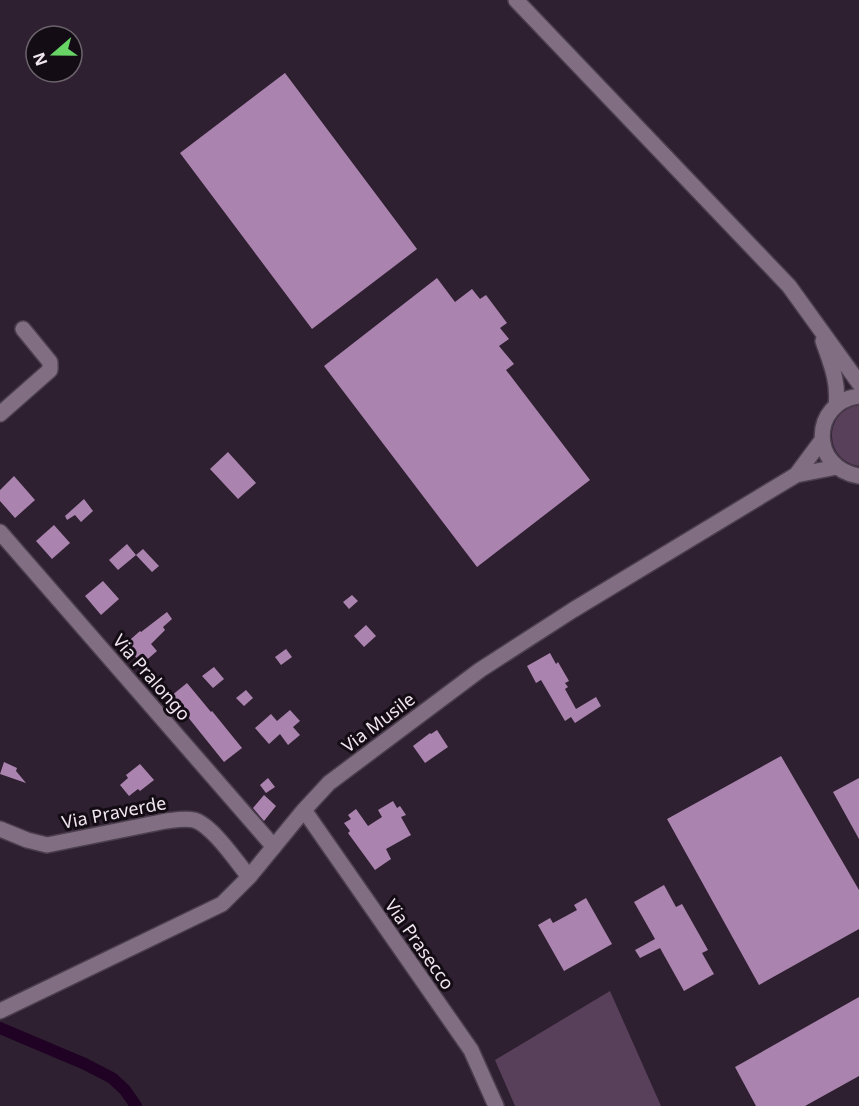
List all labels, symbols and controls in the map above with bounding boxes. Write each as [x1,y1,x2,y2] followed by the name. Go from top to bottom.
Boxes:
[24,24,84,84] north arrow
[27,49,52,69] text: N
[108,629,196,725] street label: Via Pralongo
[337,687,419,757] street label: Via Musile
[60,790,168,834] street label: Via Praverde
[380,894,460,994] street label: Via Prasecco

